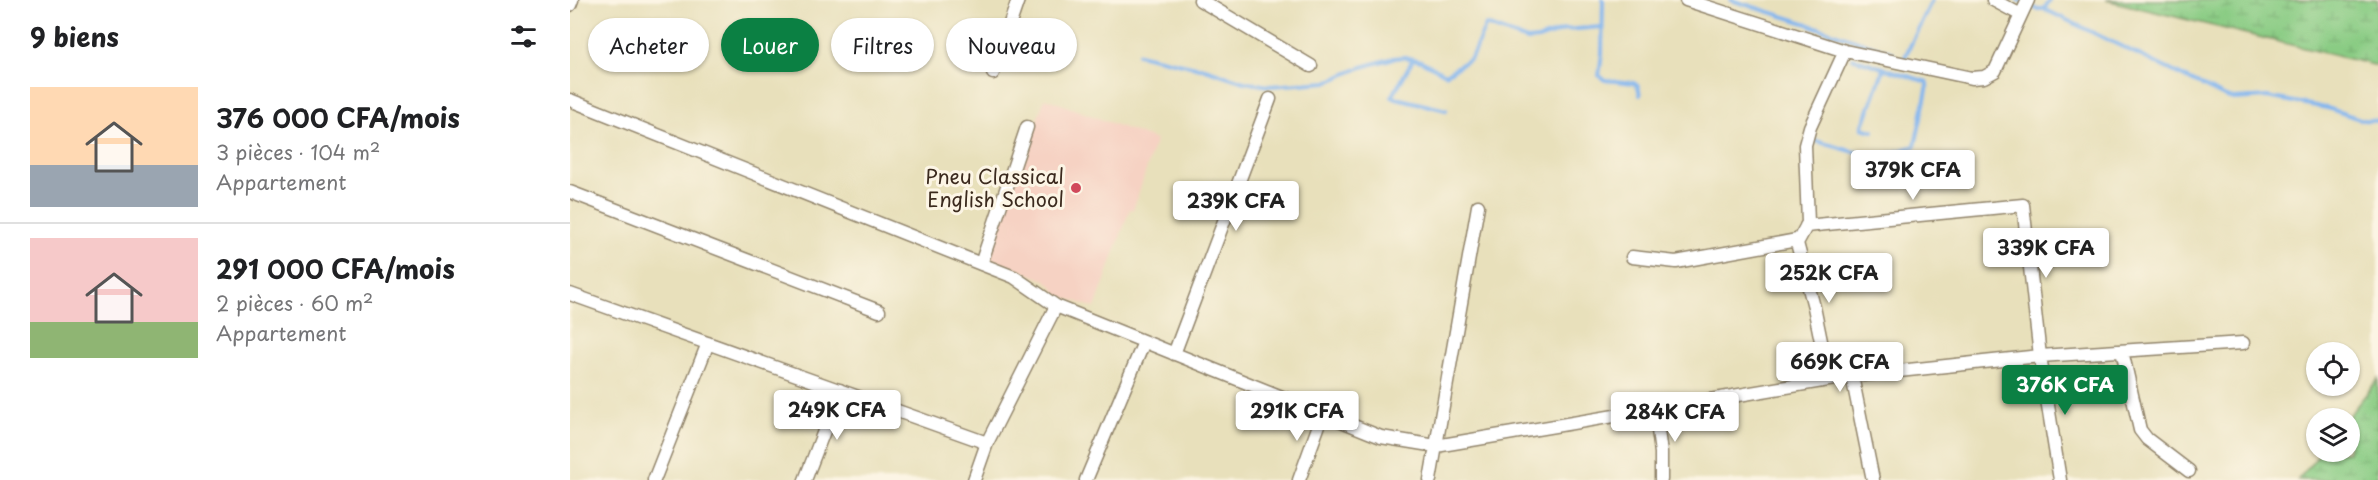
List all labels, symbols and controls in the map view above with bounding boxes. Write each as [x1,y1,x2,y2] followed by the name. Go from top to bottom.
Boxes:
[30,17,119,56] text: 9 biens
[588,18,709,72] chip: Acheter
[721,18,819,72] chip: Louer
[831,18,934,72] chip: Filtres
[946,18,1077,72] chip: Nouveau
[507,20,540,53] icon: filters
[216,98,460,137] text: 376 000 CFA/mois
[78,111,150,183] icon: home
[216,137,380,167] text: 3 pièces · 104 m²
[1851,150,1975,201] pin: 379K CFA
[1865,154,1961,184] text: 379K CFA
[925,161,1064,214] place label: Pneu Classical English School
[216,167,346,197] text: Appartement
[1069,181,1083,195] marker: Pneu Classical English School
[1174,181,1298,232] pin: 239K CFA
[1187,185,1285,215] text: 239K CFA
[1984,228,2108,279] pin: 339K CFA
[1997,232,2095,262] text: 339K CFA
[216,249,455,288] text: 291 000 CFA/mois
[1767,253,1891,304] pin: 252K CFA
[1779,257,1879,287] text: 252K CFA
[78,262,150,334] icon: home
[216,288,373,318] text: 2 pièces · 60 m²
[216,318,346,348] text: Appartement
[1778,342,1902,393] pin: 669K CFA
[2306,342,2360,462] map controls
[2306,342,2360,396] button: locate
[1790,346,1890,376] text: 669K CFA
[2003,365,2127,416] pin: 376K CFA
[2016,369,2114,399] text: 376K CFA
[775,390,899,441] pin: 249K CFA
[1235,391,1359,442] pin: 291K CFA
[1613,392,1737,443] pin: 284K CFA
[788,394,886,424] text: 249K CFA
[1250,395,1344,425] text: 291K CFA
[1625,396,1725,426] text: 284K CFA
[2306,408,2360,462] button: layers

